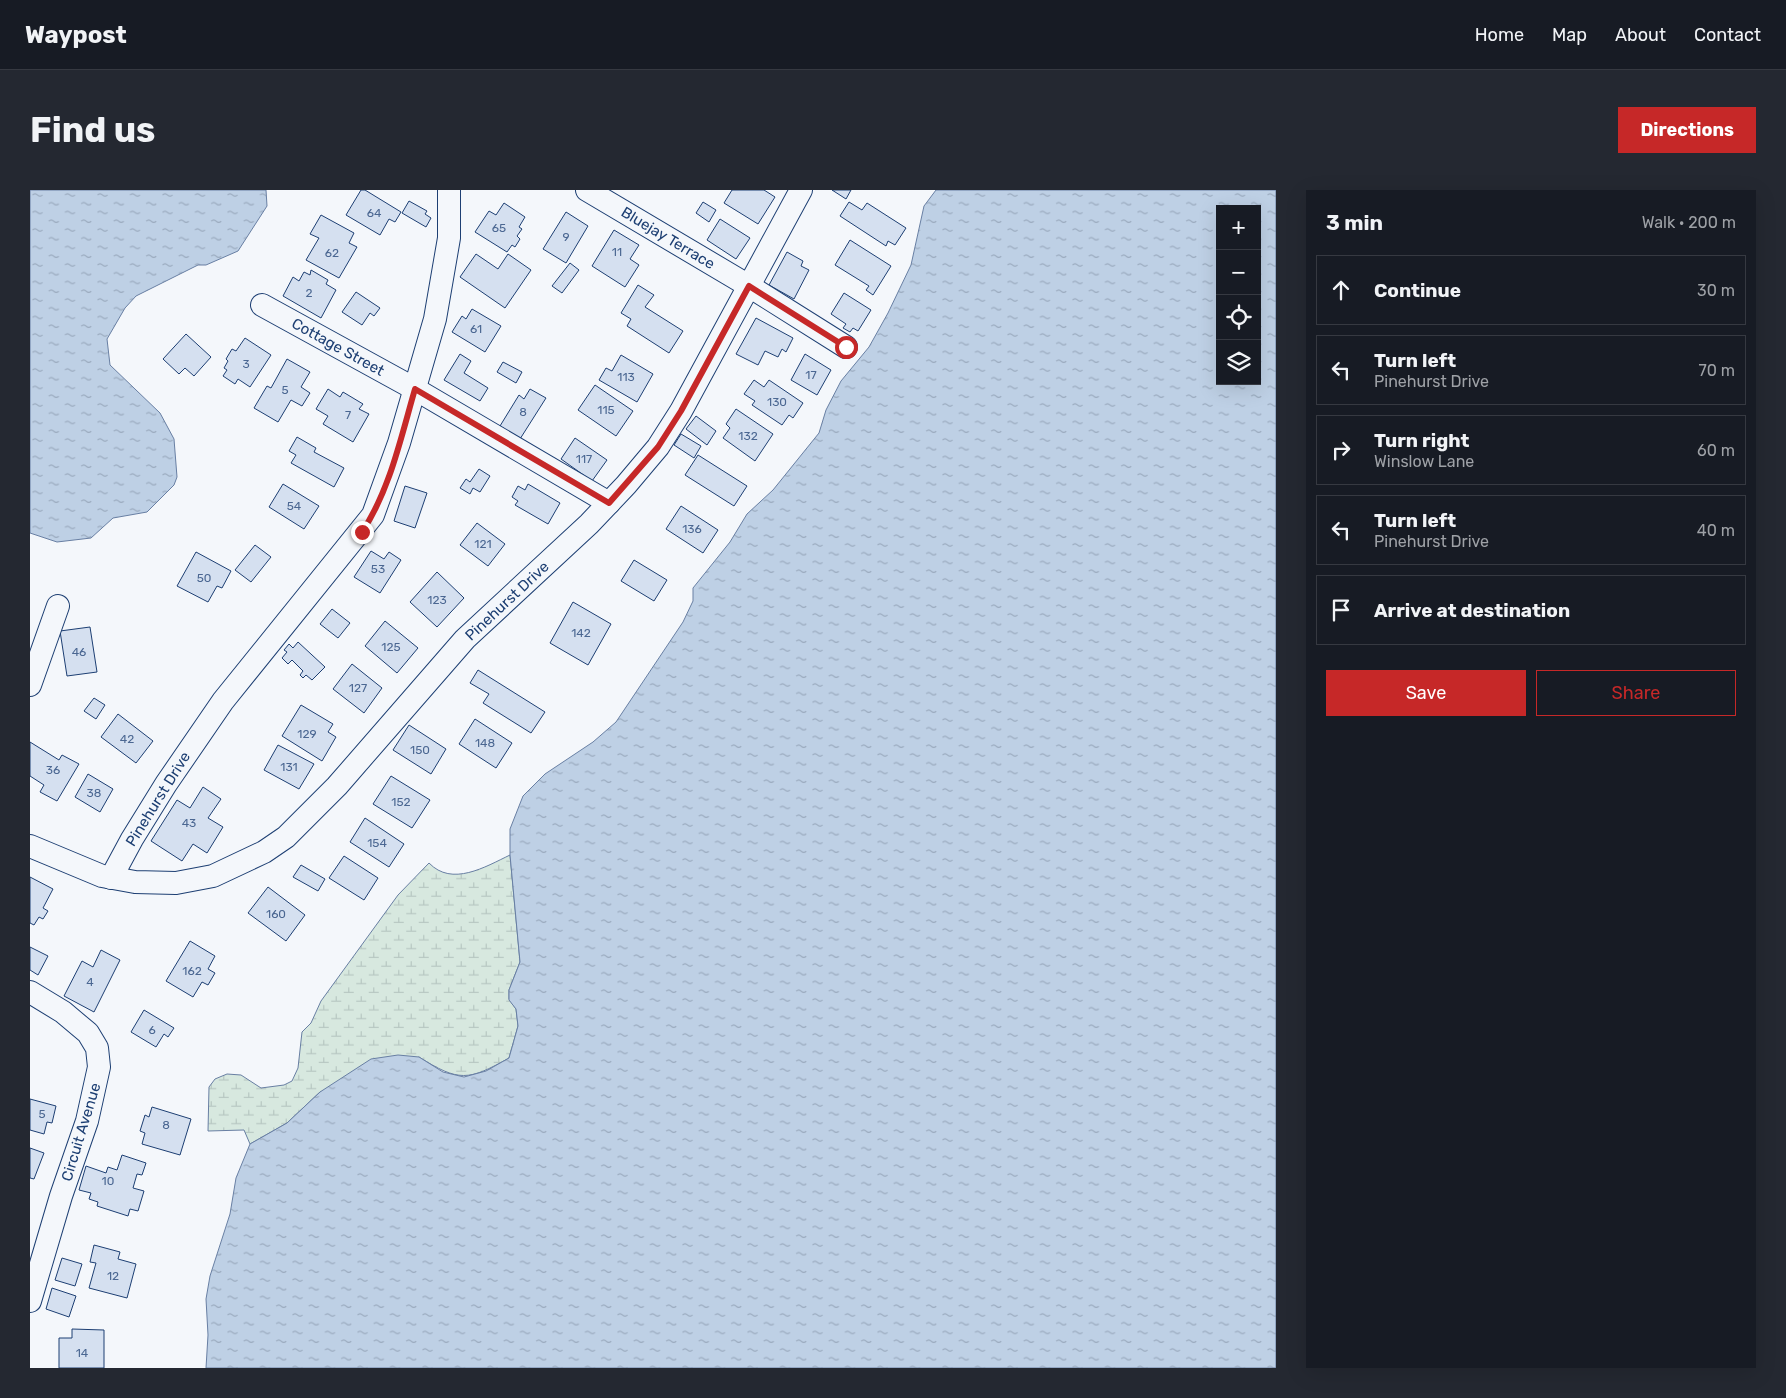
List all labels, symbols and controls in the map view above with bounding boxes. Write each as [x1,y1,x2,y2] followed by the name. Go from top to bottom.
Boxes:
[25,21,127,49] text: Waypost
[1475,24,1524,46] text: Home
[1552,24,1587,46] text: Map
[1615,24,1666,46] text: About
[1694,24,1761,46] text: Contact
[1618,107,1756,153] button: Directions
[30,109,155,151] text: Find us
[618,203,718,273] street label: Bluejay Terrace
[1216,205,1261,385] map controls
[1216,205,1261,250] button: +
[367,206,382,220] house number: 64
[1326,210,1383,235] text: 3 min
[1642,213,1736,232] text: Walk · 200 m
[492,221,506,235] house number: 65
[562,230,570,244] house number: 9
[612,245,622,259] house number: 11
[325,246,339,260] house number: 62
[1216,250,1261,295] button: −
[1327,276,1355,304] icon: ahead
[1374,279,1461,302] text: Continue
[1697,281,1735,300] text: 30 m
[305,286,313,300] house number: 2
[1216,295,1261,340] button: locate
[289,314,387,380] street label: Cottage Street
[470,322,482,336] house number: 61
[835,336,858,359] route start
[1216,340,1261,385] button: layers
[1374,349,1456,372] text: Turn left
[1327,356,1355,384] icon: left
[242,357,250,371] house number: 3
[1698,361,1735,380] text: 70 m
[805,368,817,382] house number: 17
[617,370,635,384] house number: 113
[1374,372,1489,391] text: Pinehurst Drive
[281,383,289,397] house number: 5
[767,395,787,409] house number: 130
[597,403,615,417] house number: 115
[519,405,527,419] house number: 8
[345,408,351,422] house number: 7
[738,429,758,443] house number: 132
[1374,429,1469,452] text: Turn right
[1327,436,1355,464] icon: right
[1697,441,1735,460] text: 60 m
[576,452,592,466] house number: 117
[1374,452,1474,471] text: Winslow Lane
[287,499,302,513] house number: 54
[1374,509,1456,532] text: Turn left
[1327,516,1355,544] icon: left
[351,521,374,544] route end
[1697,521,1735,540] text: 40 m
[682,522,702,536] house number: 136
[1374,532,1489,551] text: Pinehurst Drive
[474,537,492,551] house number: 121
[461,558,553,644] street label: Pinehurst Drive
[371,562,385,576] house number: 53
[197,571,211,585] house number: 50
[427,593,447,607] house number: 123
[1327,596,1355,624] icon: arrive
[1374,599,1570,622] text: Arrive at destination
[571,626,591,640] house number: 142
[381,640,401,654] house number: 125
[72,645,86,659] house number: 46
[1326,670,1526,716] button: Save
[1536,670,1736,716] button: Share
[349,681,367,695] house number: 127
[297,727,317,741] house number: 129
[120,732,134,746] house number: 42
[475,736,495,750] house number: 148
[410,743,430,757] house number: 150
[122,748,194,850] street label: Pinehurst Drive
[280,760,298,774] house number: 131
[46,763,60,777] house number: 36
[87,786,101,800] house number: 38
[391,795,411,809] house number: 152
[182,816,196,830] house number: 43
[367,836,387,850] house number: 154
[266,907,286,921] house number: 160
[182,964,202,978] house number: 162
[86,975,94,989] house number: 4
[148,1023,156,1037] house number: 6
[58,1081,104,1183] street label: Circuit Avenue
[38,1107,46,1121] house number: 5
[162,1118,170,1132] house number: 8
[102,1174,114,1188] house number: 10
[107,1269,119,1283] house number: 12
[76,1346,89,1360] house number: 14

